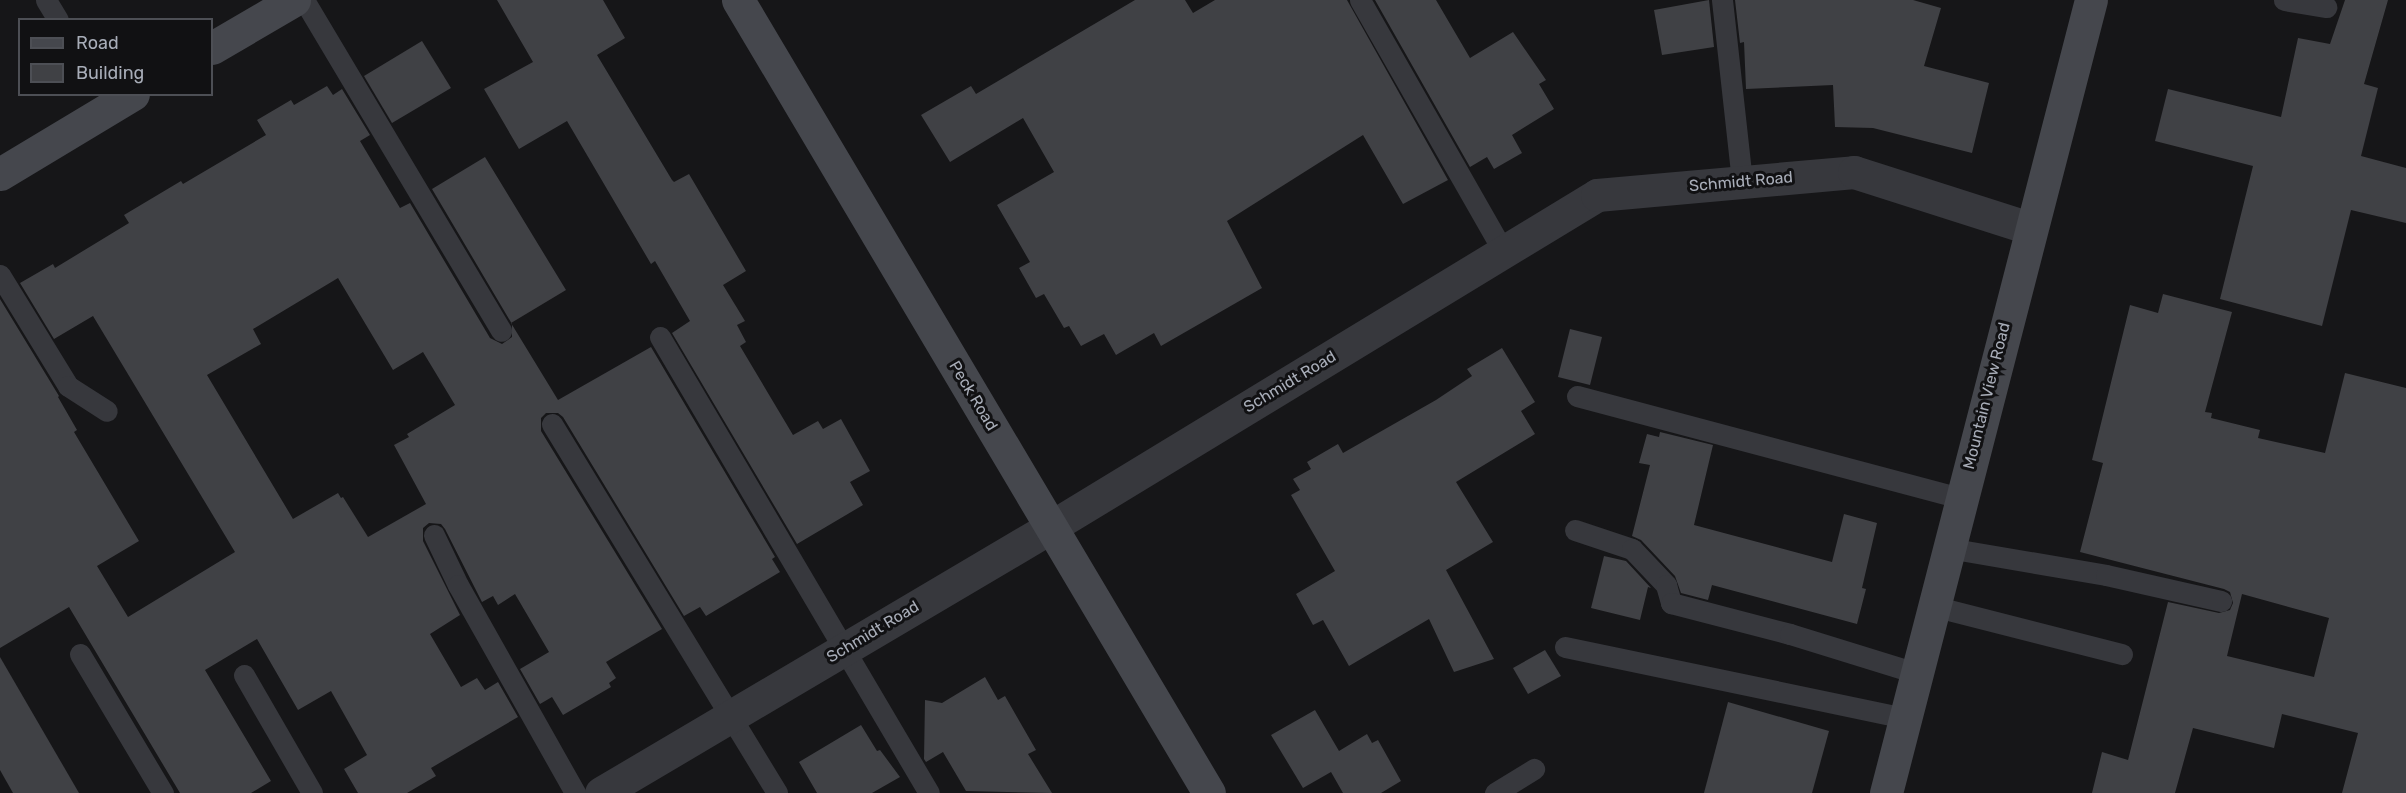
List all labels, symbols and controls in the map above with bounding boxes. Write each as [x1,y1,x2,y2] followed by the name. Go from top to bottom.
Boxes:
[18,18,213,96] legend
[76,32,119,54] text: Road
[76,62,144,84] text: Building
[1688,168,1794,196] street label: Schmidt Road
[1959,320,2015,472] street label: Mountain View Road
[1240,347,1340,417] street label: Schmidt Road
[945,358,1001,434] street label: Peck Road
[823,597,923,667] street label: Schmidt Road

